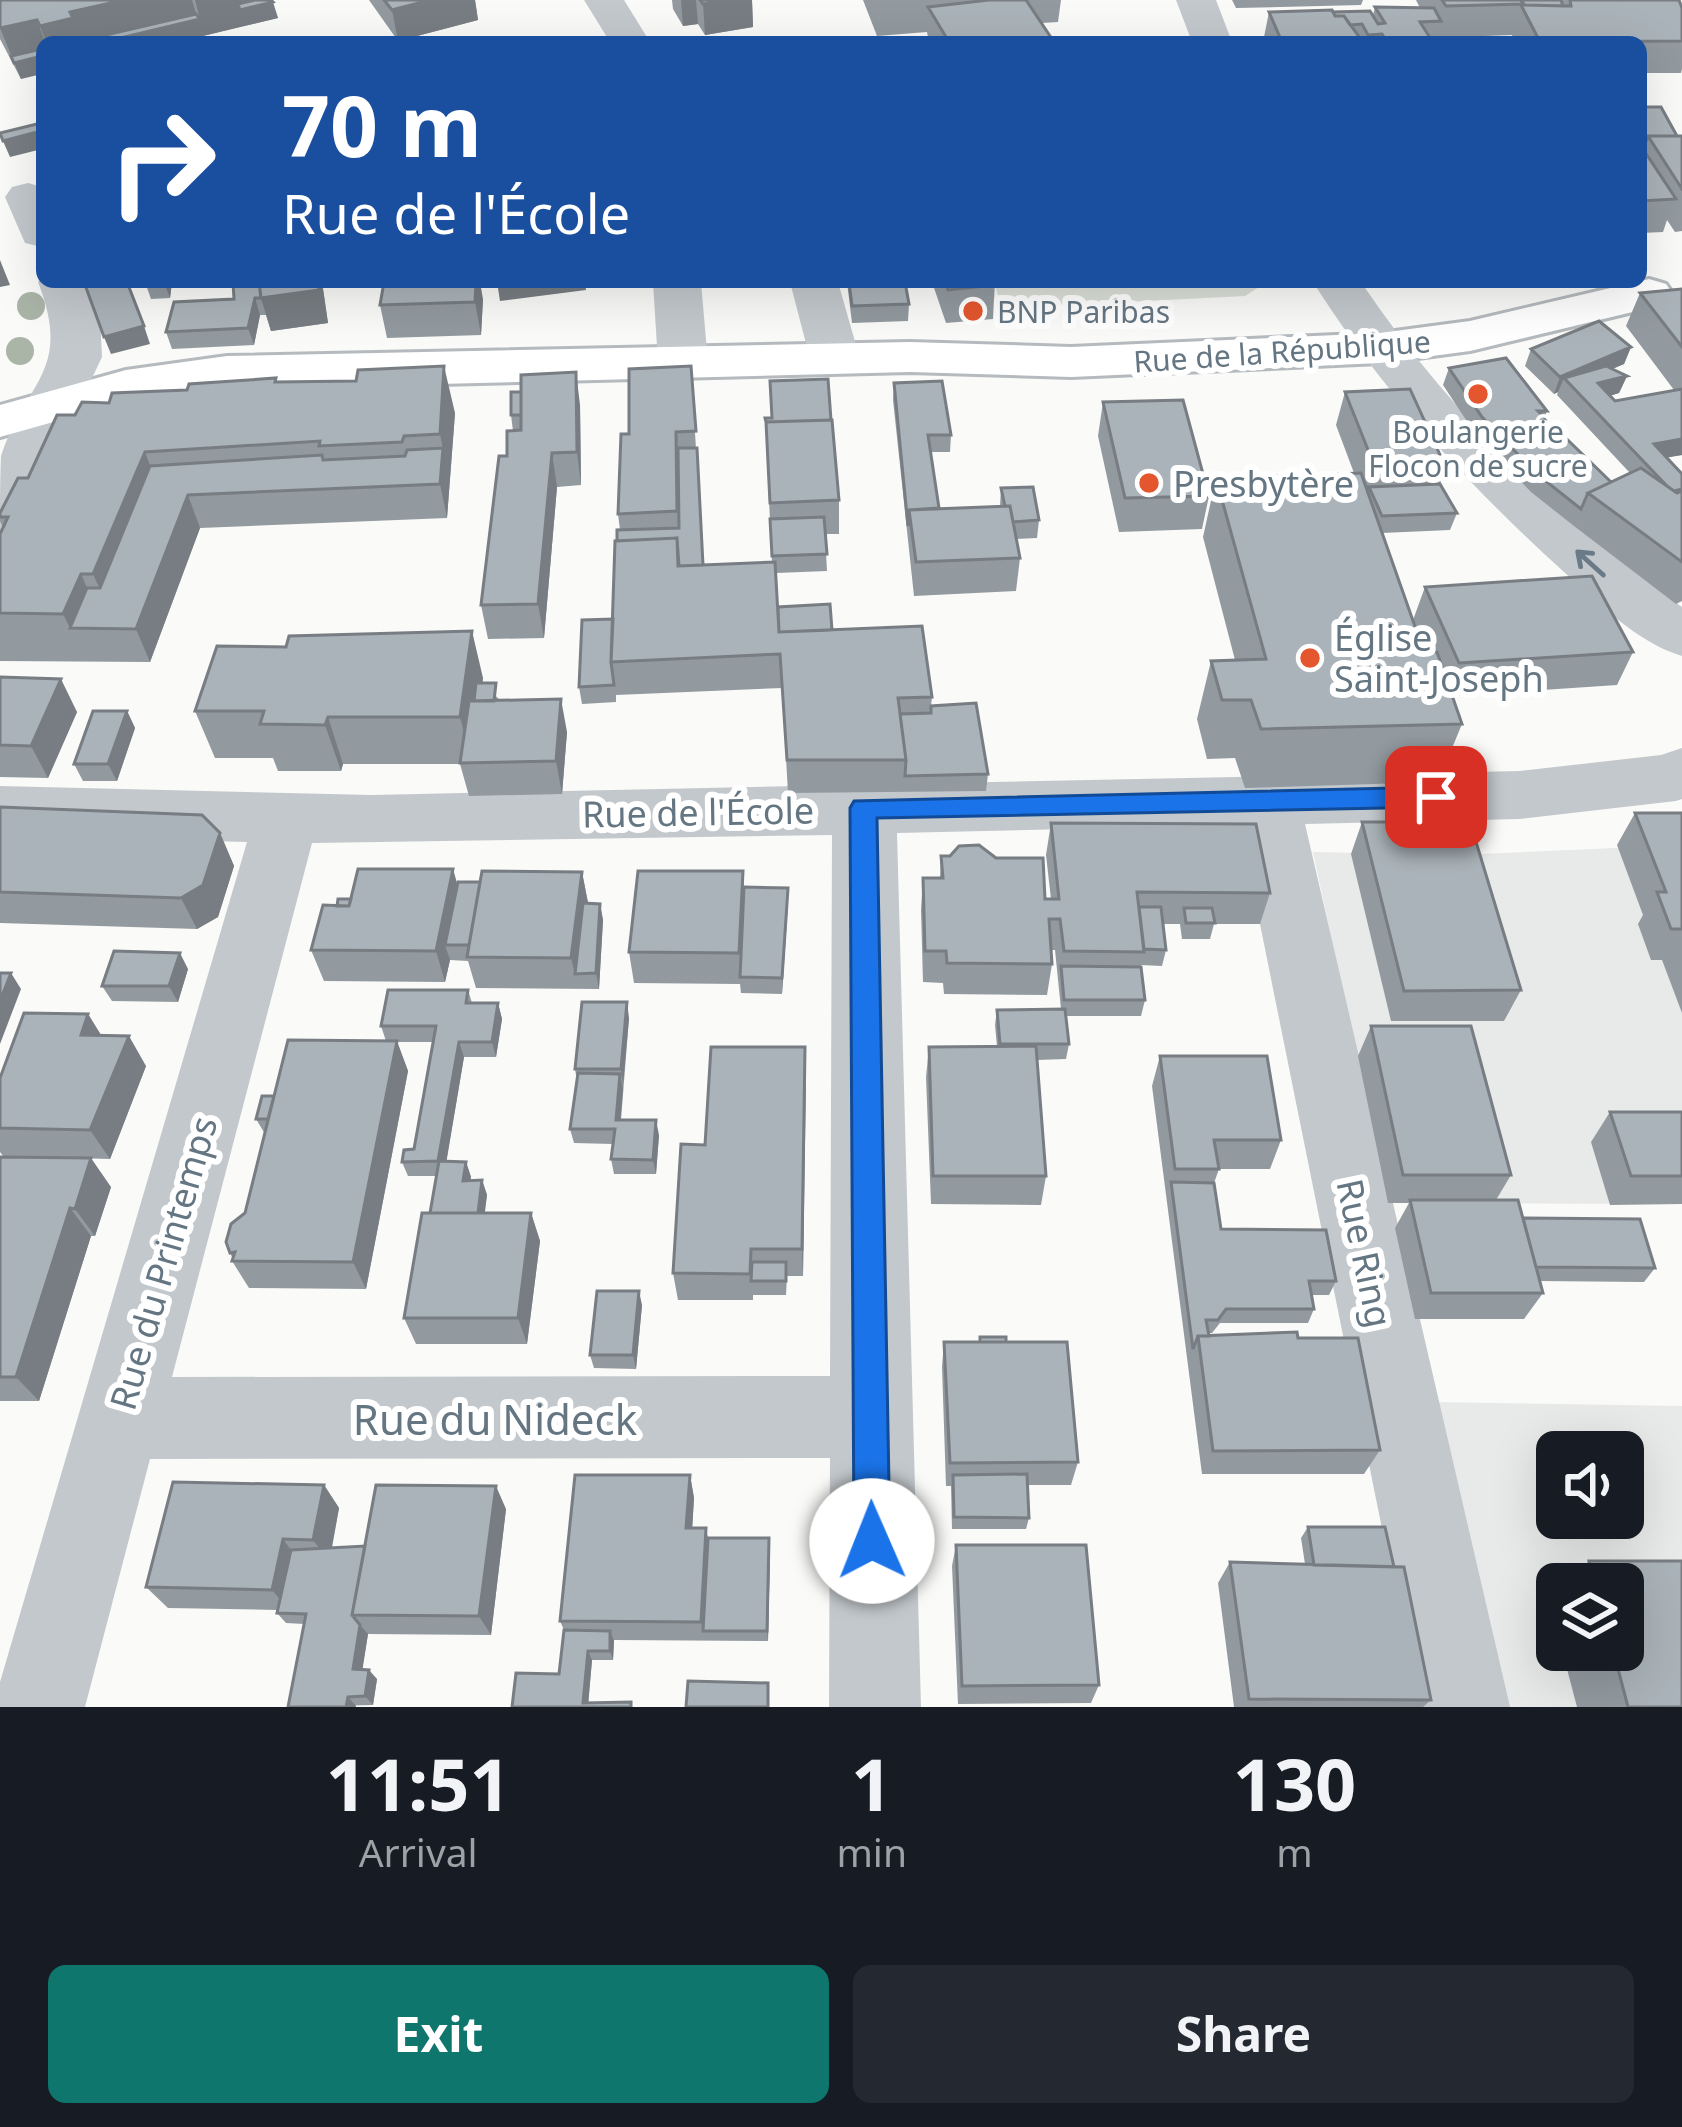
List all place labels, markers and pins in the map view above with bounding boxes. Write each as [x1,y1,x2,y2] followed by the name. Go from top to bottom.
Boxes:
[997,291,1170,332] place label: BNP Paribas
[960,298,986,324] marker: BNP Paribas
[1465,381,1491,407] marker: Boulangerie Flocon de sucre
[1368,411,1588,486] place label: Boulangerie Flocon de sucre
[1173,459,1354,508] place label: Presbytère
[1136,470,1162,496] marker: Presbytère
[1334,613,1544,703] place label: Église Saint-Joseph
[1297,645,1323,671] marker: Église Saint-Joseph
[1385,746,1487,848] pin

